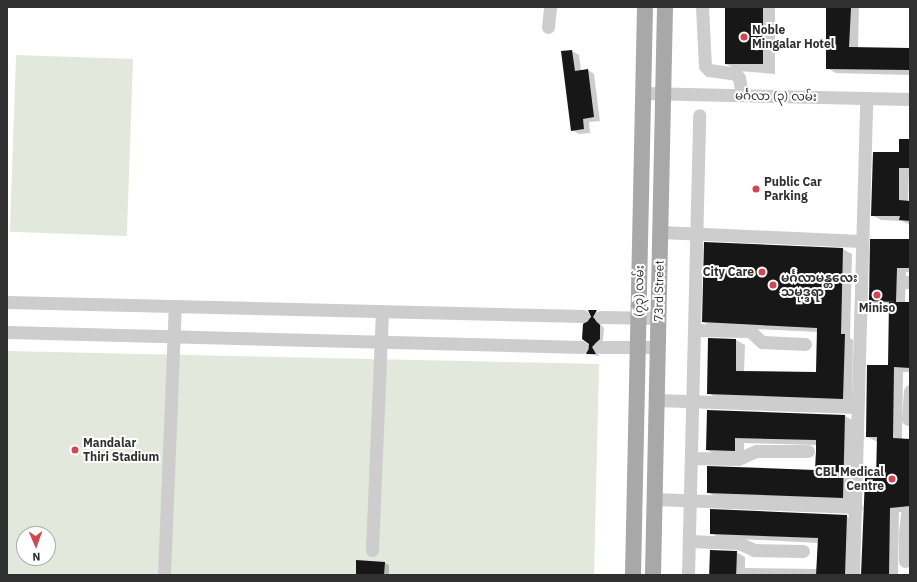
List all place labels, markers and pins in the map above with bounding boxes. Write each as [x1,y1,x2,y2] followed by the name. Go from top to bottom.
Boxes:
[752,23,834,51] place label: Noble Mingalar Hotel
[739,32,749,42] marker: Noble Mingalar Hotel
[764,175,822,203] place label: Public Car Parking
[751,184,761,194] marker: Public Car Parking
[703,265,754,279] place label: City Care
[757,267,767,277] marker: City Care
[781,271,858,299] place label: မင်္ဂလာမန္တလေး သမုဒ္ဒရာ
[768,280,778,290] marker: မင်္ဂလာမန္တလေး သမုဒ္ဒရာ
[872,290,882,300] marker: Miniso
[859,301,895,315] place label: Miniso
[83,436,159,464] place label: Mandalar Thiri Stadium
[70,445,80,455] marker: Mandalar Thiri Stadium
[815,465,884,493] place label: CBL Medical Centre
[887,474,897,484] marker: CBL Medical Centre

